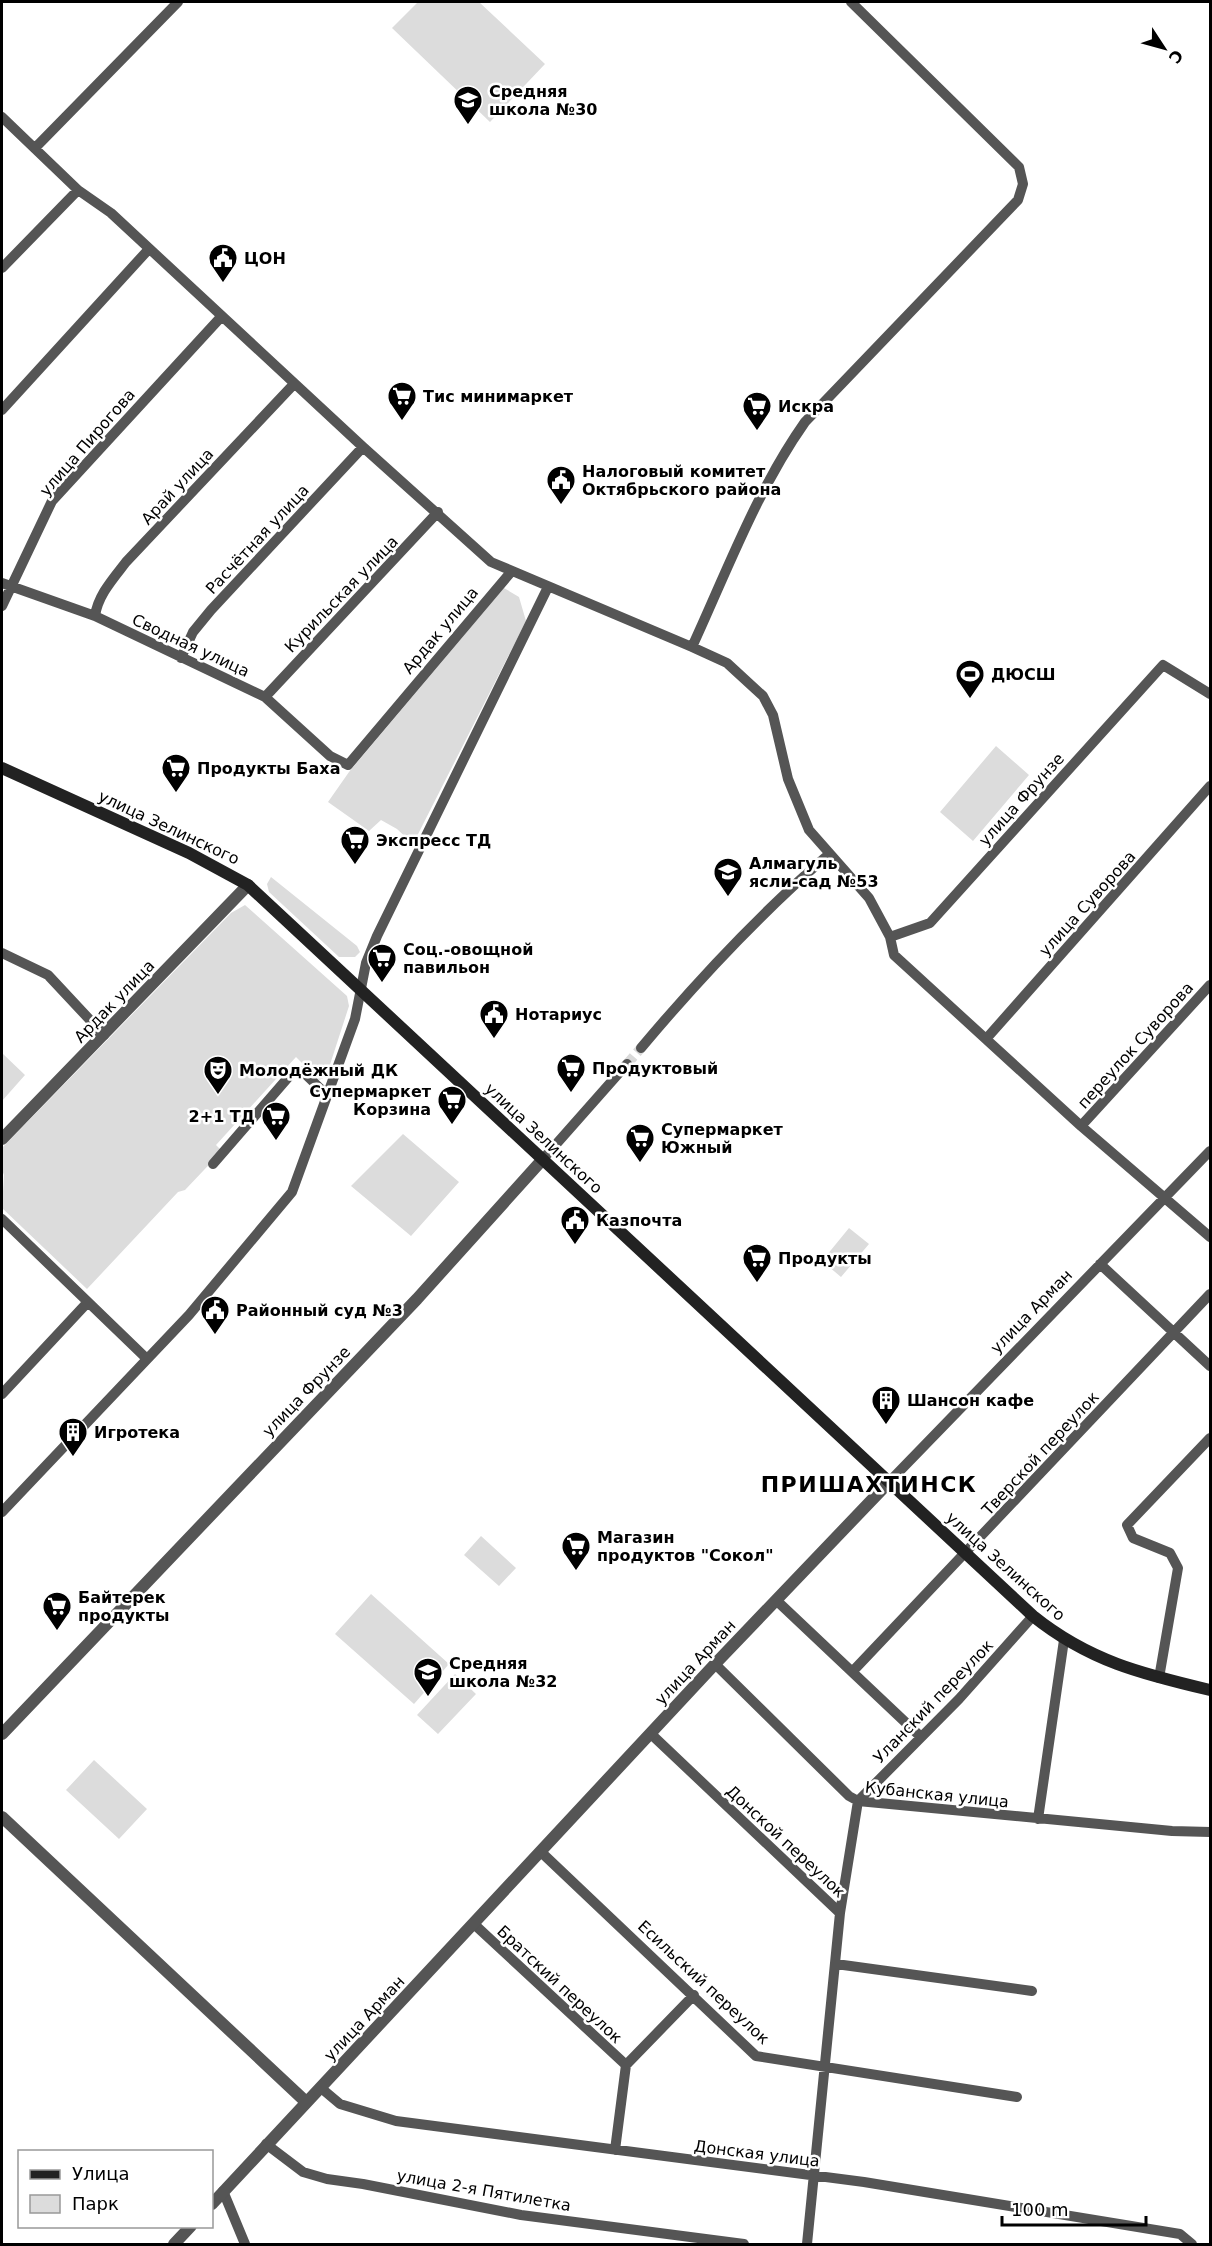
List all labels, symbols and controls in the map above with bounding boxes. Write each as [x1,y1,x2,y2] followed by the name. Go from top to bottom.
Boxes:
[1134,18,1194,78] north arrow
[1165,46,1187,67] text: С
[489,82,597,119] place label: Средняя школа №30
[452,84,484,126] school or university icon: Средняя школа №30
[207,242,239,284] public building icon: ЦОН
[244,249,286,268] place label: ЦОН
[386,380,418,422] supermarket icon: Тис минимаркет
[36,385,139,500] street label: улица Пирогова
[423,387,574,406] place label: Тис минимаркет
[741,390,773,432] supermarket icon: Искра
[778,397,834,416] place label: Искра
[137,444,217,528] street label: Арай улица
[582,462,781,499] place label: Налоговый комитет Октябрьского района
[545,464,577,506] public building icon: Налоговый комитет Октябрьского района
[202,481,313,598] street label: Расчётная улица
[281,532,402,657] street label: Курильская улица
[399,583,482,678] street label: Ардак улица
[129,610,252,681] street label: Сводная улица
[954,658,986,700] sports icon: ДЮСШ
[991,665,1056,684] place label: ДЮСШ
[975,749,1068,850] street label: улица Фрунзе
[160,752,192,794] supermarket icon: Продукты Баха
[197,759,340,778] place label: Продукты Баха
[95,786,242,869] street label: улица Зелинского
[339,824,371,866] supermarket icon: Экспресс ТД
[376,831,491,850] place label: Экспресс ТД
[1035,847,1140,960] street label: улица Суворова
[749,854,879,891] place label: Алмагуль ясли-сад №53
[712,856,744,898] school or university icon: Алмагуль ясли-сад №53
[403,940,533,977] place label: Соц.-овощной павильон
[366,942,398,984] supermarket icon: Соц.-овощной павильон
[70,956,159,1047] street label: Ардак улица
[1074,978,1197,1112] street label: переулок Суворова
[478,998,510,1040] public building icon: Нотариус
[515,1005,602,1024] place label: Нотариус
[555,1052,587,1094] supermarket icon: Продуктовый
[202,1054,234,1096] theatre icon: Молодёжный ДК
[592,1059,718,1078] place label: Продуктовый
[239,1061,398,1080] place label: Молодёжный ДК
[481,1079,606,1198] street label: улица Зелинского
[309,1082,432,1119] place label: Супермаркет Корзина
[436,1084,468,1126] supermarket icon: Супермаркет Корзина
[260,1100,292,1142] supermarket icon: 2+1 ТД
[189,1107,255,1126] place label: 2+1 ТД
[661,1120,784,1157] place label: Супермаркет Южный
[624,1122,656,1164] supermarket icon: Супермаркет Южный
[559,1204,591,1246] public building icon: Казпочта
[596,1211,682,1230] place label: Казпочта
[741,1242,773,1284] supermarket icon: Продукты
[778,1249,872,1268] place label: Продукты
[987,1265,1076,1357] street label: улица Арман
[199,1294,231,1336] public building icon: Районный суд №3
[236,1301,403,1320] place label: Районный суд №3
[259,1342,354,1440] street label: улица Фрунзе
[870,1384,902,1426] building icon: Шансон кафе
[977,1387,1103,1520] street label: Тверской переулок
[907,1391,1034,1410] place label: Шансон кафе
[57,1416,89,1458] building icon: Игротека
[94,1423,180,1442] place label: Игротека
[761,1472,977,1497] district label: ПРИШАХТИНСК
[942,1508,1069,1625] street label: улица Зелинского
[597,1528,774,1565] place label: Магазин продуктов "Сокол"
[560,1530,592,1572] supermarket icon: Магазин продуктов "Сокол"
[78,1588,169,1625] place label: Байтерек продукты
[41,1590,73,1632] supermarket icon: Байтерек продукты
[651,1616,740,1709] street label: улица Арман
[870,1636,997,1767] street label: Уланский переулок
[449,1654,557,1691] place label: Средняя школа №32
[412,1656,444,1698] school or university icon: Средняя школа №32
[864,1777,1010,1812] street label: Кубанская улица
[722,1781,849,1902] street label: Донской переулок
[634,1917,774,2048] street label: Есильский переулок
[493,1921,626,2047] street label: Братский переулок
[320,1972,409,2065] street label: улица Арман
[693,2136,821,2171] street label: Донская улица
[18,2150,213,2228] legend
[72,2163,129,2184] text: Улица
[395,2166,573,2215] street label: улица 2-я Пятилетка
[1002,2189,1146,2227] scale bar
[72,2193,119,2214] text: Парк
[1011,2199,1069,2220] text: 100 m

